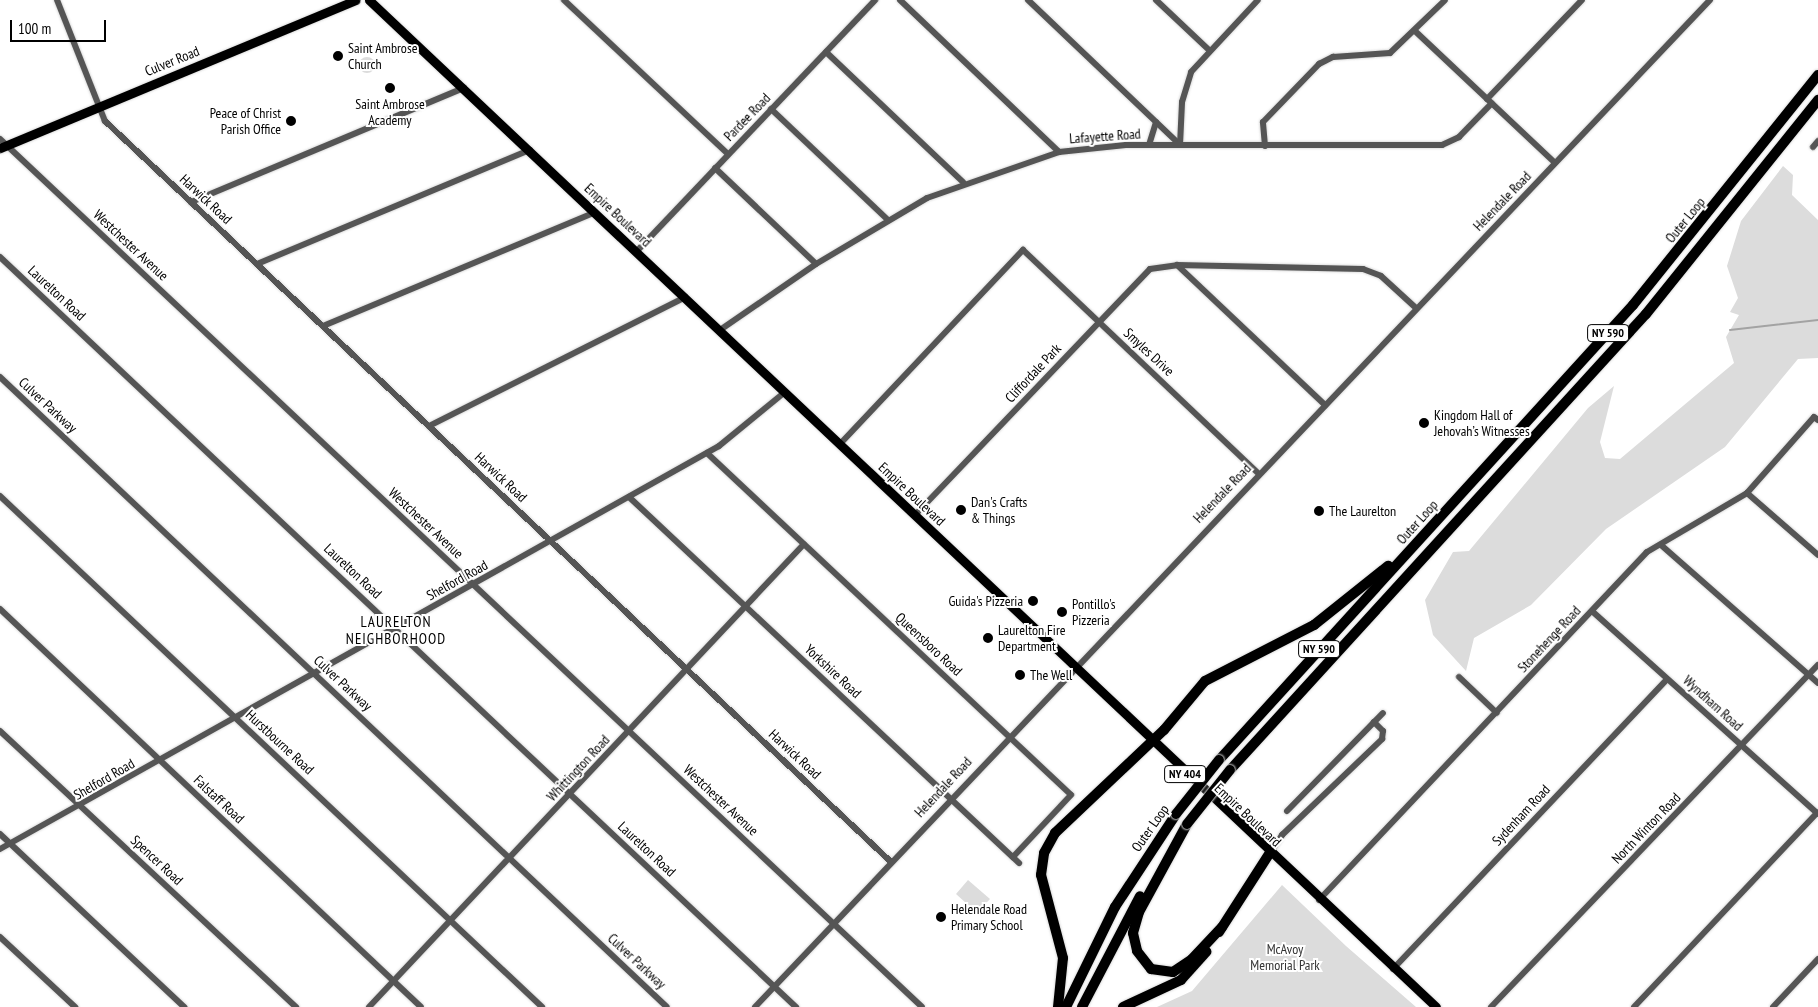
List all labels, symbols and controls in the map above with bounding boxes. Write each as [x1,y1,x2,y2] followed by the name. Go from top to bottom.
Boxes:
[12,10,109,42] scale bar
[18,19,51,38] text: 100 m
[348,40,418,72] place label: Saint Ambrose Church
[142,42,202,80] street label: Culver Road
[332,50,344,62] marker: Saint Ambrose Church
[384,82,396,94] marker: Saint Ambrose Academy
[720,90,774,144] street label: Pardee Road
[355,96,425,128] place label: Saint Ambrose Academy
[210,105,281,138] place label: Peace of Christ Parish Office
[285,115,297,127] marker: Peace of Christ Parish Office
[1069,125,1141,147] street label: Lafayette Road
[1470,168,1534,234] street label: Helendale Road
[176,171,236,227] street label: Harwick Road
[581,180,655,250] street label: Empire Boulevard
[1662,194,1708,246] street label: Outer Loop
[90,206,172,284] street label: Westchester Avenue
[25,262,89,324] street label: Laurelton Road
[1587,323,1629,342] road number: NY 590
[1120,325,1178,379] street label: Smyles Drive
[1002,340,1064,406] street label: Cliffordale Park
[15,374,81,436] street label: Culver Parkway
[1434,407,1530,440] place label: Kingdom Hall of Jehovah’s Witnesses
[1418,417,1430,429] marker: Kingdom Hall of Jehovah’s Witnesses
[471,449,531,505] street label: Harwick Road
[875,459,949,529] street label: Empire Boulevard
[1190,460,1254,526] street label: Helendale Road
[385,484,467,562] street label: Westchester Avenue
[971,494,1027,526] place label: Dan's Crafts & Things
[1393,497,1441,547] street label: Outer Loop
[1329,503,1396,519] place label: The Laurelton
[955,504,967,516] marker: Dan's Crafts & Things
[1313,505,1325,517] marker: The Laurelton
[321,540,385,602] street label: Laurelton Road
[423,556,491,604] street label: Shelford Road
[948,593,1023,609] place label: Guida's Pizzeria
[1027,595,1039,607] marker: Guida's Pizzeria
[1072,596,1115,628] place label: Pontillo's Pizzeria
[1514,602,1584,676] street label: Stonehenge Road
[1056,606,1068,618] marker: Pontillo's Pizzeria
[892,609,966,679] street label: Queensboro Road
[344,612,448,647] district label: LAURELTON NEIGHBORHOOD
[998,622,1066,654] place label: Laurelton Fire Department
[982,632,994,644] marker: Laurelton Fire Department
[1298,640,1340,659] road number: NY 590
[801,641,865,701] street label: Yorkshire Road
[310,652,376,714] street label: Culver Parkway
[1030,667,1072,683] place label: The Well
[1014,669,1026,681] marker: The Well
[1680,672,1746,734] street label: Wyndham Road
[243,706,317,778] street label: Hurstbourne Road
[765,726,825,782] street label: Harwick Road
[543,731,613,805] street label: Whittington Road
[911,753,975,821] street label: Helendale Road
[71,755,137,803] street label: Shelford Road
[680,761,762,839] street label: Westchester Avenue
[1164,764,1206,784] road number: NY 404
[190,771,248,827] street label: Falstaff Road
[1211,780,1285,850] street label: Empire Boulevard
[1489,781,1553,849] street label: Sydenham Road
[1608,789,1684,867] street label: North Winton Road
[1128,801,1172,855] street label: Outer Loop
[615,818,679,880] street label: Laurelton Road
[127,832,187,888] street label: Spencer Road
[951,901,1027,934] place label: Helendale Road Primary School
[935,911,947,923] marker: Helendale Road Primary School
[604,930,670,992] street label: Culver Parkway
[1250,941,1320,974] park label: McAvoy Memorial Park

